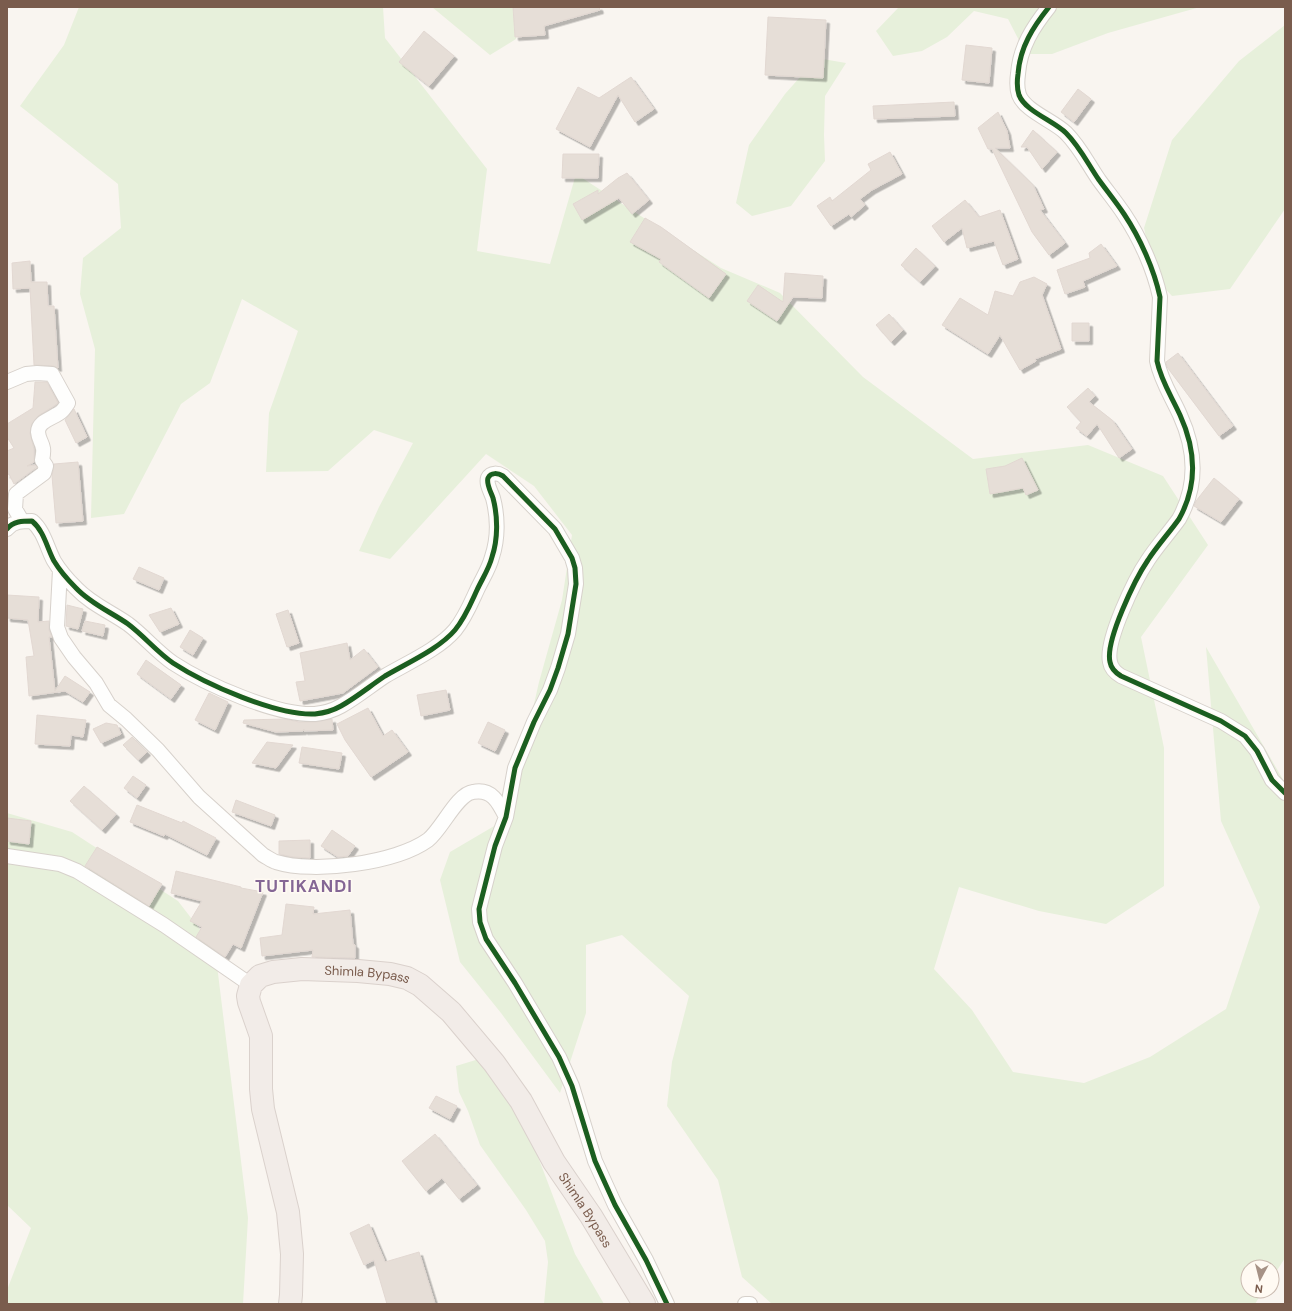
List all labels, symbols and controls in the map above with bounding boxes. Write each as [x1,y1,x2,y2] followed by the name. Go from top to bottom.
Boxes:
[255,875,353,897] district label: TUTIKANDI
[324,961,414,987] street label: Shimla Bypass
[555,1169,616,1251] street label: Shimla Bypass
[1240,1259,1280,1299] north arrow
[1254,1281,1264,1296] text: N

